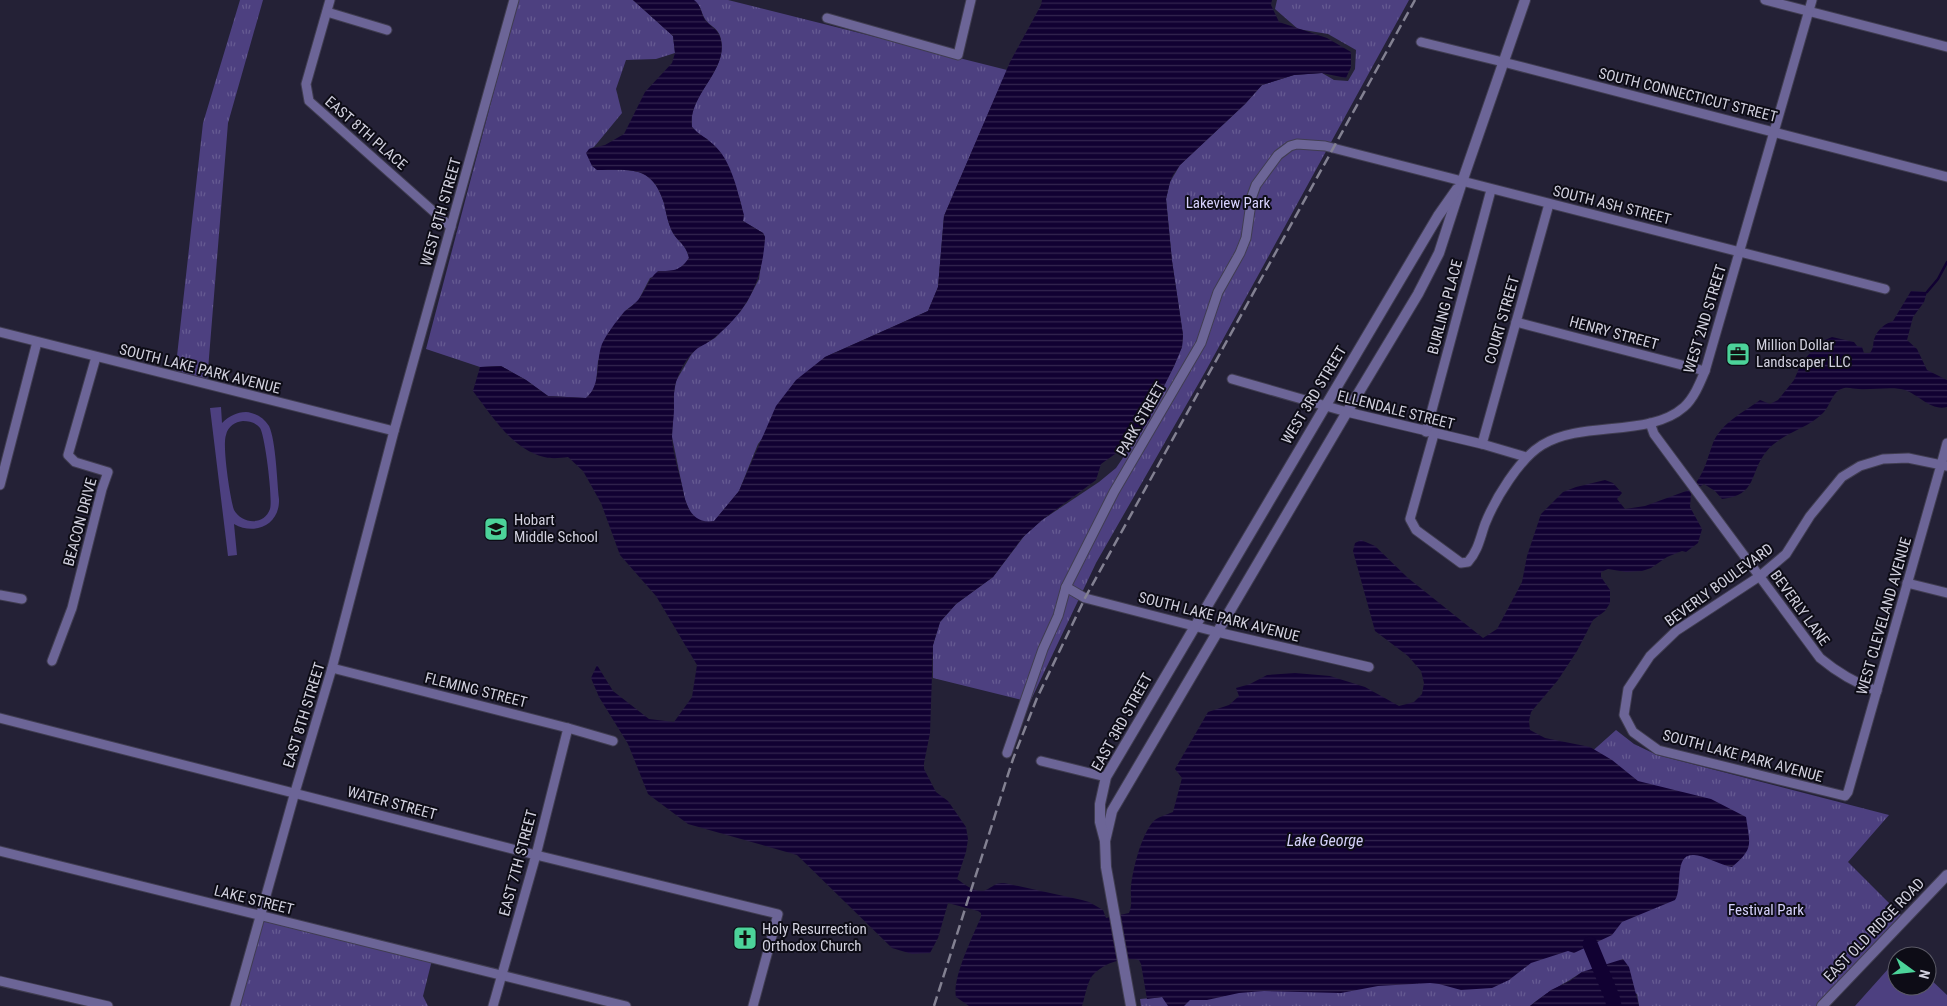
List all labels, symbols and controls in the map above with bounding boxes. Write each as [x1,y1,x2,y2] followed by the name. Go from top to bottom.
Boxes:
[1597,64,1779,126] street label: SOUTH CONNECTICUT STREET
[321,92,411,174] street label: EAST 8TH PLACE
[417,156,465,268] street label: WEST 8TH STREET
[1551,182,1673,228] street label: SOUTH ASH STREET
[1186,194,1271,212] park label: Lakeview Park
[1424,258,1466,356] street label: BURLING PLACE
[1680,262,1730,376] street label: WEST 2ND STREET
[1481,274,1523,366] street label: COURT STREET
[1568,312,1661,354] street label: HENRY STREET
[1756,336,1851,371] place label: Million Dollar Landscaper LLC
[118,340,282,398] street label: SOUTH LAKE PARK AVENUE
[1725,341,1751,367] office icon: Million Dollar Landscaper LLC
[1278,342,1351,447] street label: WEST 3RD STREET
[1113,379,1169,459] street label: PARK STREET
[1336,387,1457,433] street label: ELLENDALE STREET
[60,476,100,568] street label: BEACON DRIVE
[514,511,598,546] place label: Hobart Middle School
[483,516,509,542] school or university icon: Hobart Middle School
[1853,535,1915,697] street label: WEST CLEVELAND AVENUE
[1661,540,1777,630] street label: BEVERLY BOULEVARD
[1767,567,1833,649] street label: BEVERLY LANE
[1137,588,1301,646] street label: SOUTH LAKE PARK AVENUE
[279,660,329,770] street label: EAST 8TH STREET
[423,669,529,711] street label: FLEMING STREET
[1088,670,1156,774] street label: EAST 3RD STREET
[1661,726,1825,786] street label: SOUTH LAKE PARK AVENUE
[345,782,439,824] street label: WATER STREET
[495,808,541,918] street label: EAST 7TH STREET
[1287,831,1363,850] water label: Lake George
[1820,874,1928,986] street label: EAST OLD RIDGE ROAD
[212,881,296,919] street label: LAKE STREET
[1728,901,1804,919] park label: Festival Park
[762,920,867,955] place label: Holy Resurrection Orthodox Church
[732,925,758,951] church icon: Holy Resurrection Orthodox Church
[1887,946,1937,996] north arrow
[1916,968,1933,981] text: N

